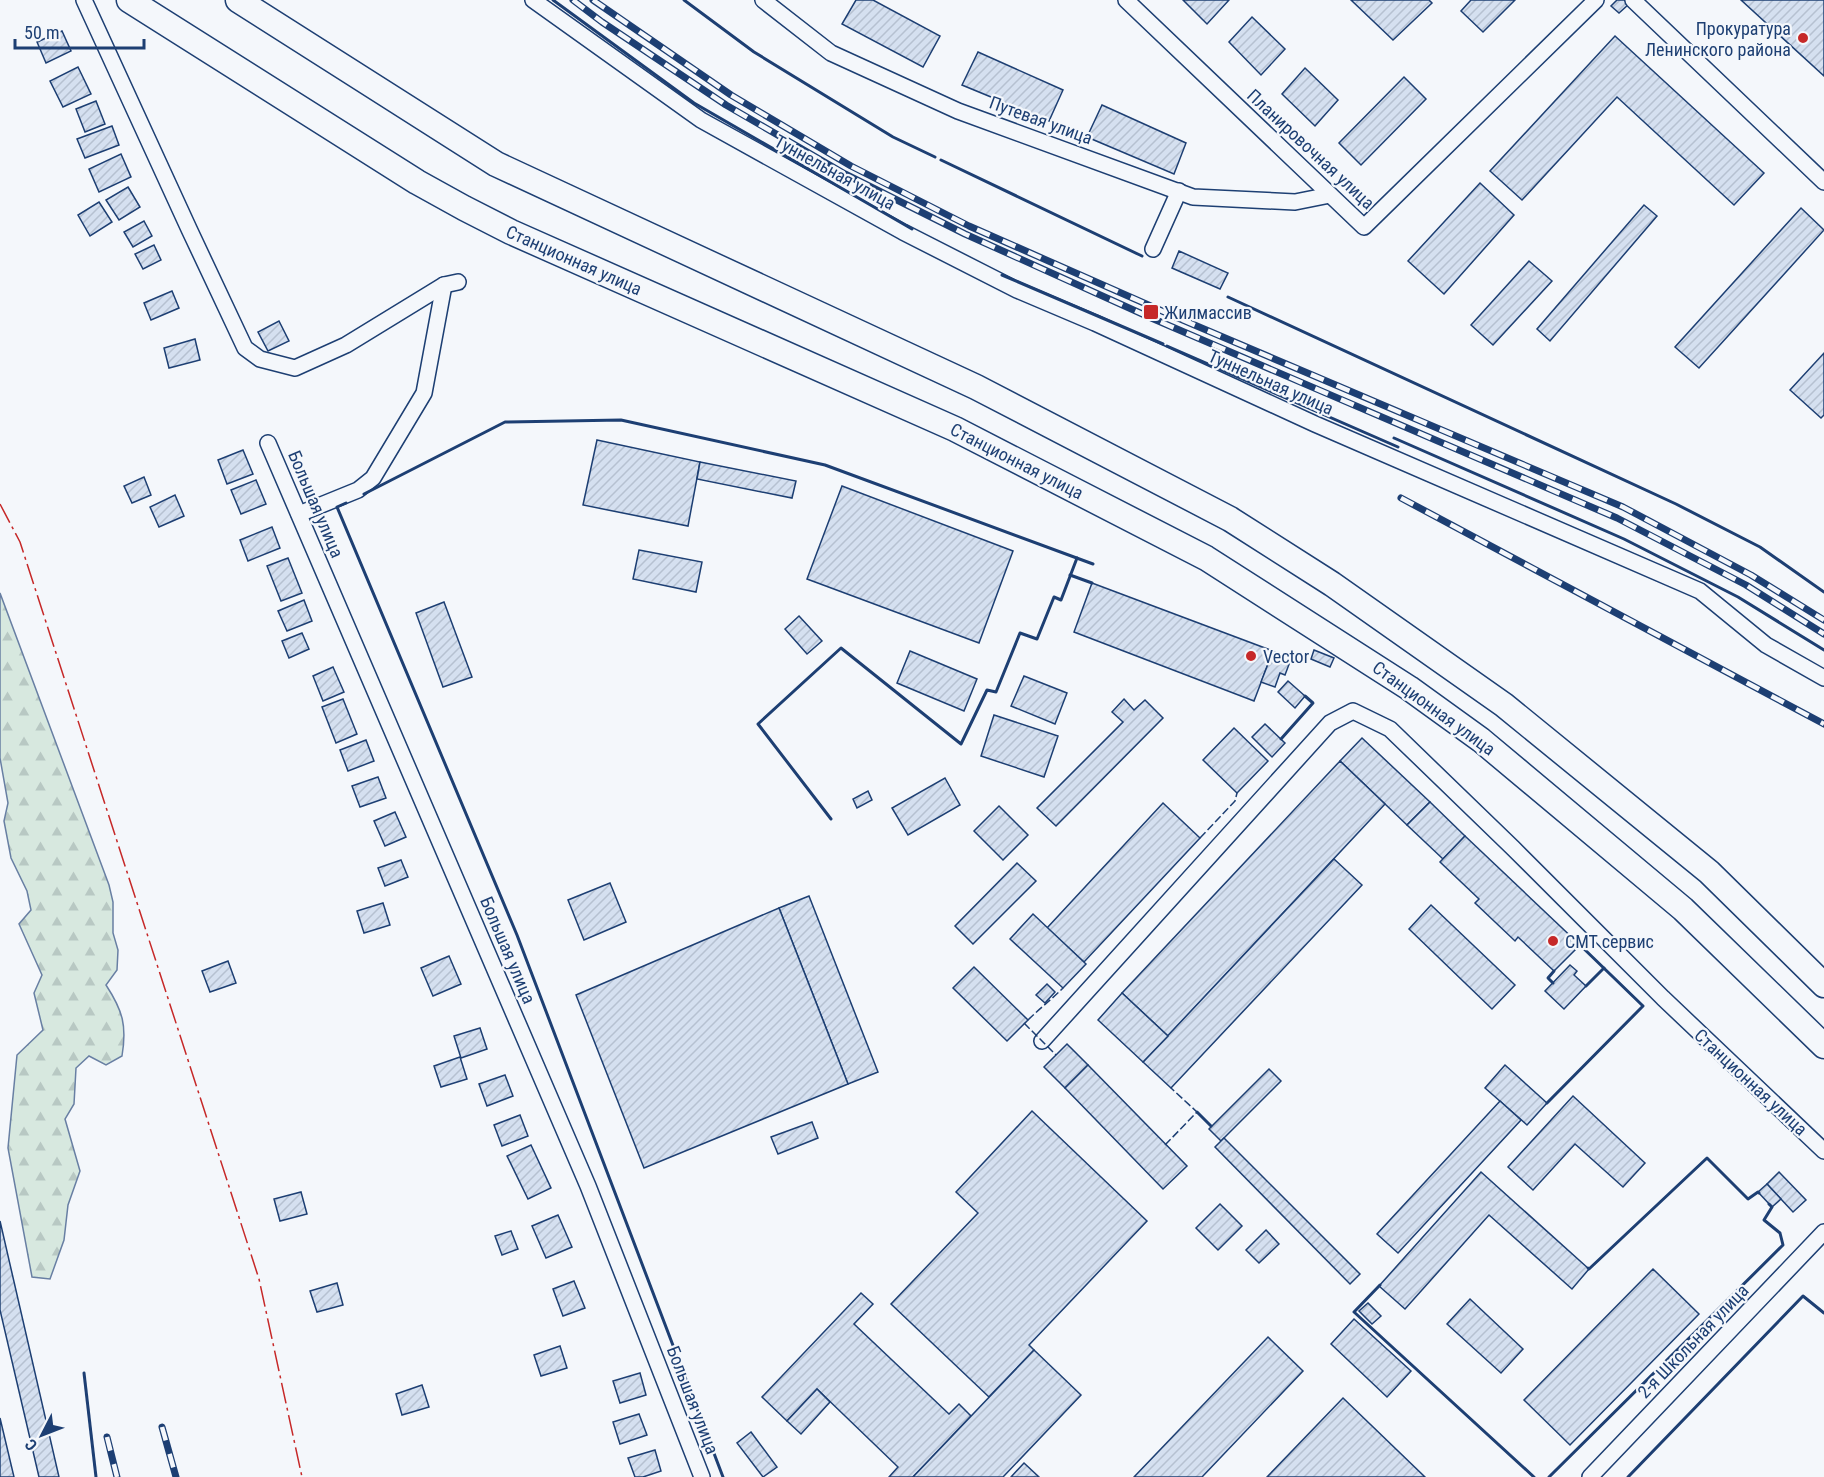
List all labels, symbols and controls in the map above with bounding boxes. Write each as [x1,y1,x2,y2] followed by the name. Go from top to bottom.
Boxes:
[15,12,144,50] scale bar
[1645,18,1791,60] place label: Прокуратура Ленинского района
[24,22,59,43] text: 50 m
[1796,31,1810,45] marker: Прокуратура Ленинского района
[1243,85,1379,213] street label: Планировочная улица
[987,92,1095,148] street label: Путевая улица
[771,130,899,214] street label: Туннельная улица
[503,221,645,299] street label: Станционная улица
[1164,302,1252,323] place label: Жилмассив
[1142,303,1160,321] marker: Жилмассив
[1205,345,1337,419] street label: Туннельная улица
[947,418,1087,504] street label: Станционная улица
[284,447,348,561] street label: Большая улица
[1263,646,1310,667] place label: Vector
[1244,649,1258,663] marker: Vector
[1369,656,1499,760] street label: Станционная улица
[476,893,540,1007] street label: Большая улица
[1565,931,1654,952] place label: СМТ сервис
[1546,934,1560,948] marker: СМТ сервис
[1690,1024,1812,1140] street label: Станционная улица
[1633,1280,1753,1402] street label: 2-я Школьная улица
[663,1343,723,1457] street label: Большая улица
[12,1405,72,1465] north arrow
[21,1435,41,1454] text: С

